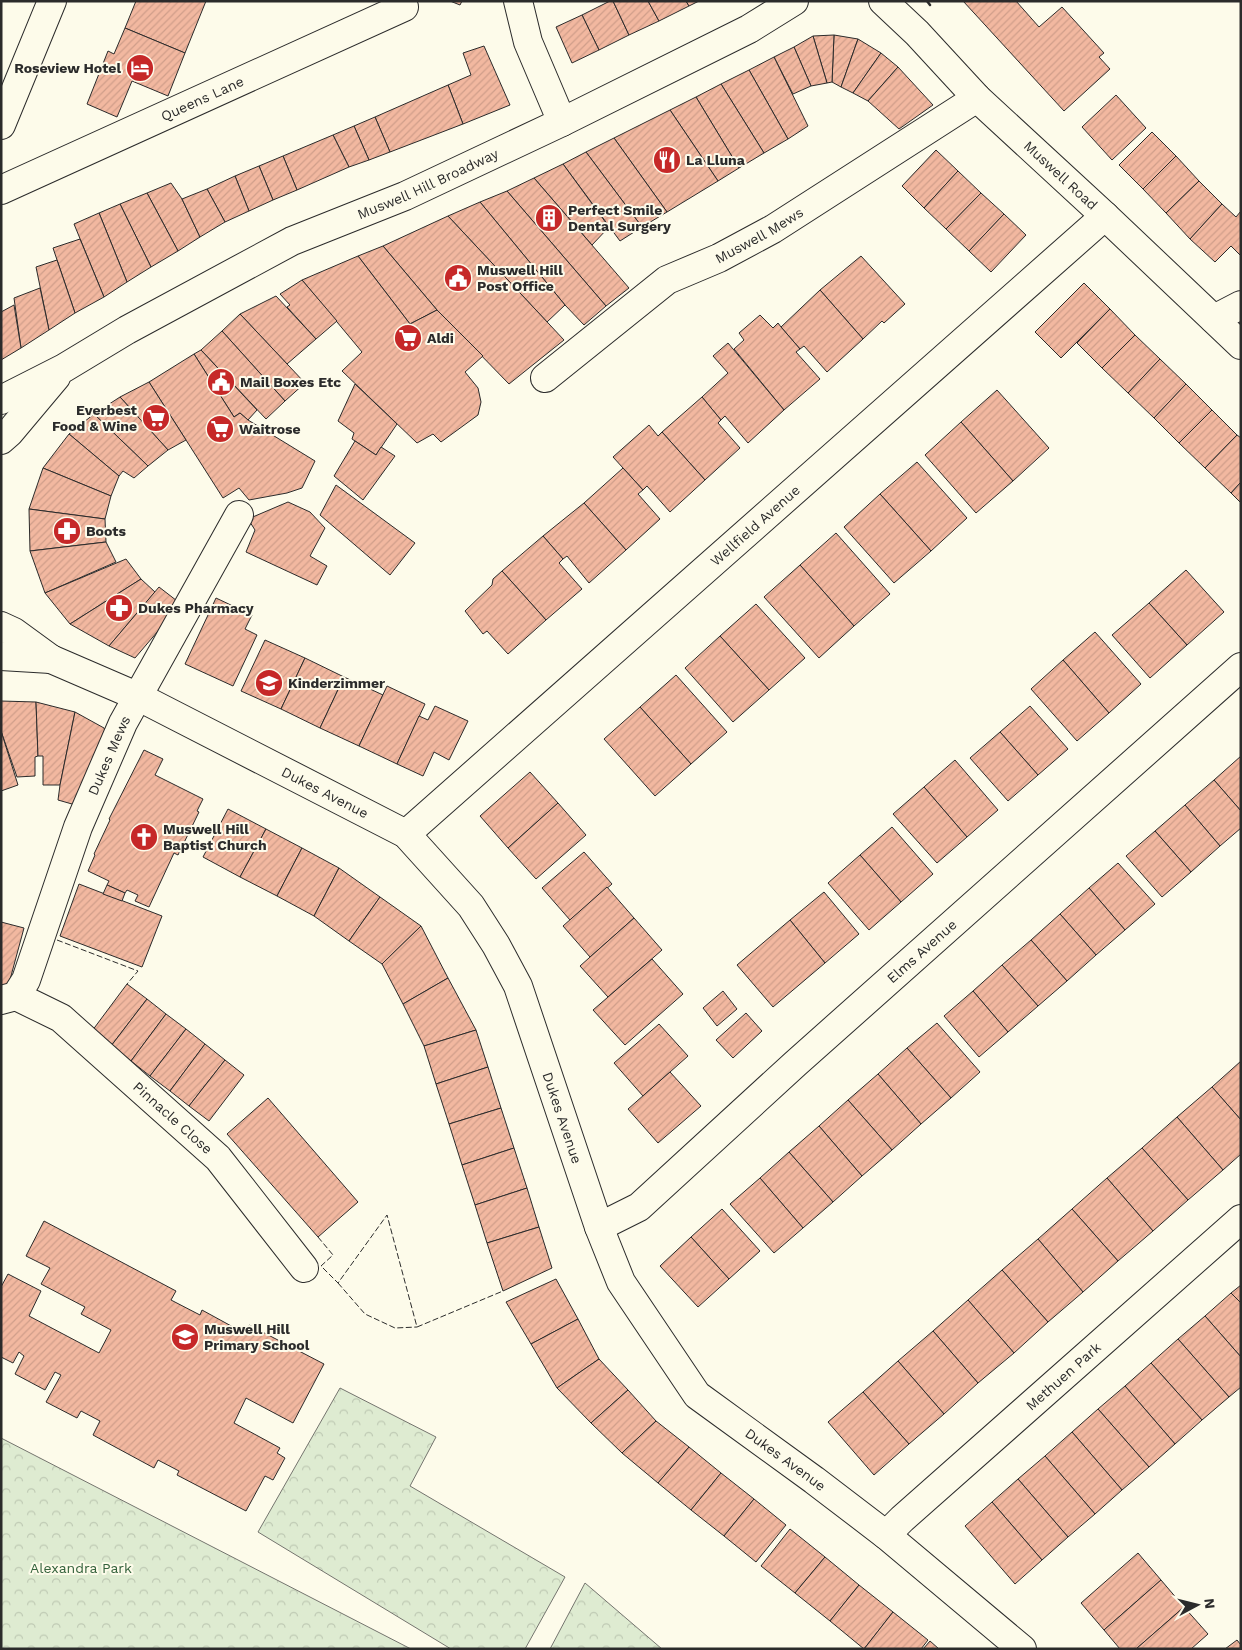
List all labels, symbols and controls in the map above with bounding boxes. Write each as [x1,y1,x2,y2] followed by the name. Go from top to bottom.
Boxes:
[125,53,155,83] hotel icon: Roseview Hotel
[14,60,121,76] place label: Roseview Hotel
[158,73,246,124] street label: Queens Lane
[1021,137,1101,213] street label: Muswell Road
[355,145,501,222] street label: Muswell Hill Broadway
[652,145,682,175] restaurant icon: La Lluna
[686,152,746,168] place label: La Lluna
[568,202,671,234] place label: Perfect Smile Dental Surgery
[534,203,564,233] building icon: Perfect Smile Dental Surgery
[712,204,806,267] street label: Muswell Mews
[477,262,563,294] place label: Muswell Hill Post Office
[443,263,473,293] public building icon: Muswell Hill Post Office
[393,323,423,353] supermarket icon: Aldi
[427,330,454,346] place label: Aldi
[206,367,236,397] public building icon: Mail Boxes Etc
[240,374,341,390] place label: Mail Boxes Etc
[52,402,137,434] place label: Everbest Food & Wine
[141,403,171,433] supermarket icon: Everbest Food & Wine
[205,414,235,444] supermarket icon: Waitrose
[239,421,301,437] place label: Waitrose
[707,482,803,569] street label: Wellfield Avenue
[52,516,82,546] pharmacy icon: Boots
[86,523,126,539] place label: Boots
[104,593,134,623] pharmacy icon: Dukes Pharmacy
[138,600,254,616] place label: Dukes Pharmacy
[254,668,284,698] school or university icon: Kinderzimmer
[288,675,385,691] place label: Kinderzimmer
[85,713,134,798] street label: Dukes Mews
[279,763,371,821] street label: Dukes Avenue
[163,821,267,853] place label: Muswell Hill Baptist Church
[129,822,159,852] church icon: Muswell Hill Baptist Church
[884,916,960,986] street label: Elms Avenue
[539,1070,585,1166] street label: Dukes Avenue
[130,1078,216,1157] street label: Pinnacle Close
[204,1321,310,1353] place label: Muswell Hill Primary School
[170,1322,200,1352] school or university icon: Muswell Hill Primary School
[1023,1339,1104,1414] street label: Methuen Park
[742,1425,829,1494] street label: Dukes Avenue
[30,1560,132,1576] park label: Alexandra Park
[1172,1580,1222,1630] north arrow
[1201,1597,1218,1610] text: N

